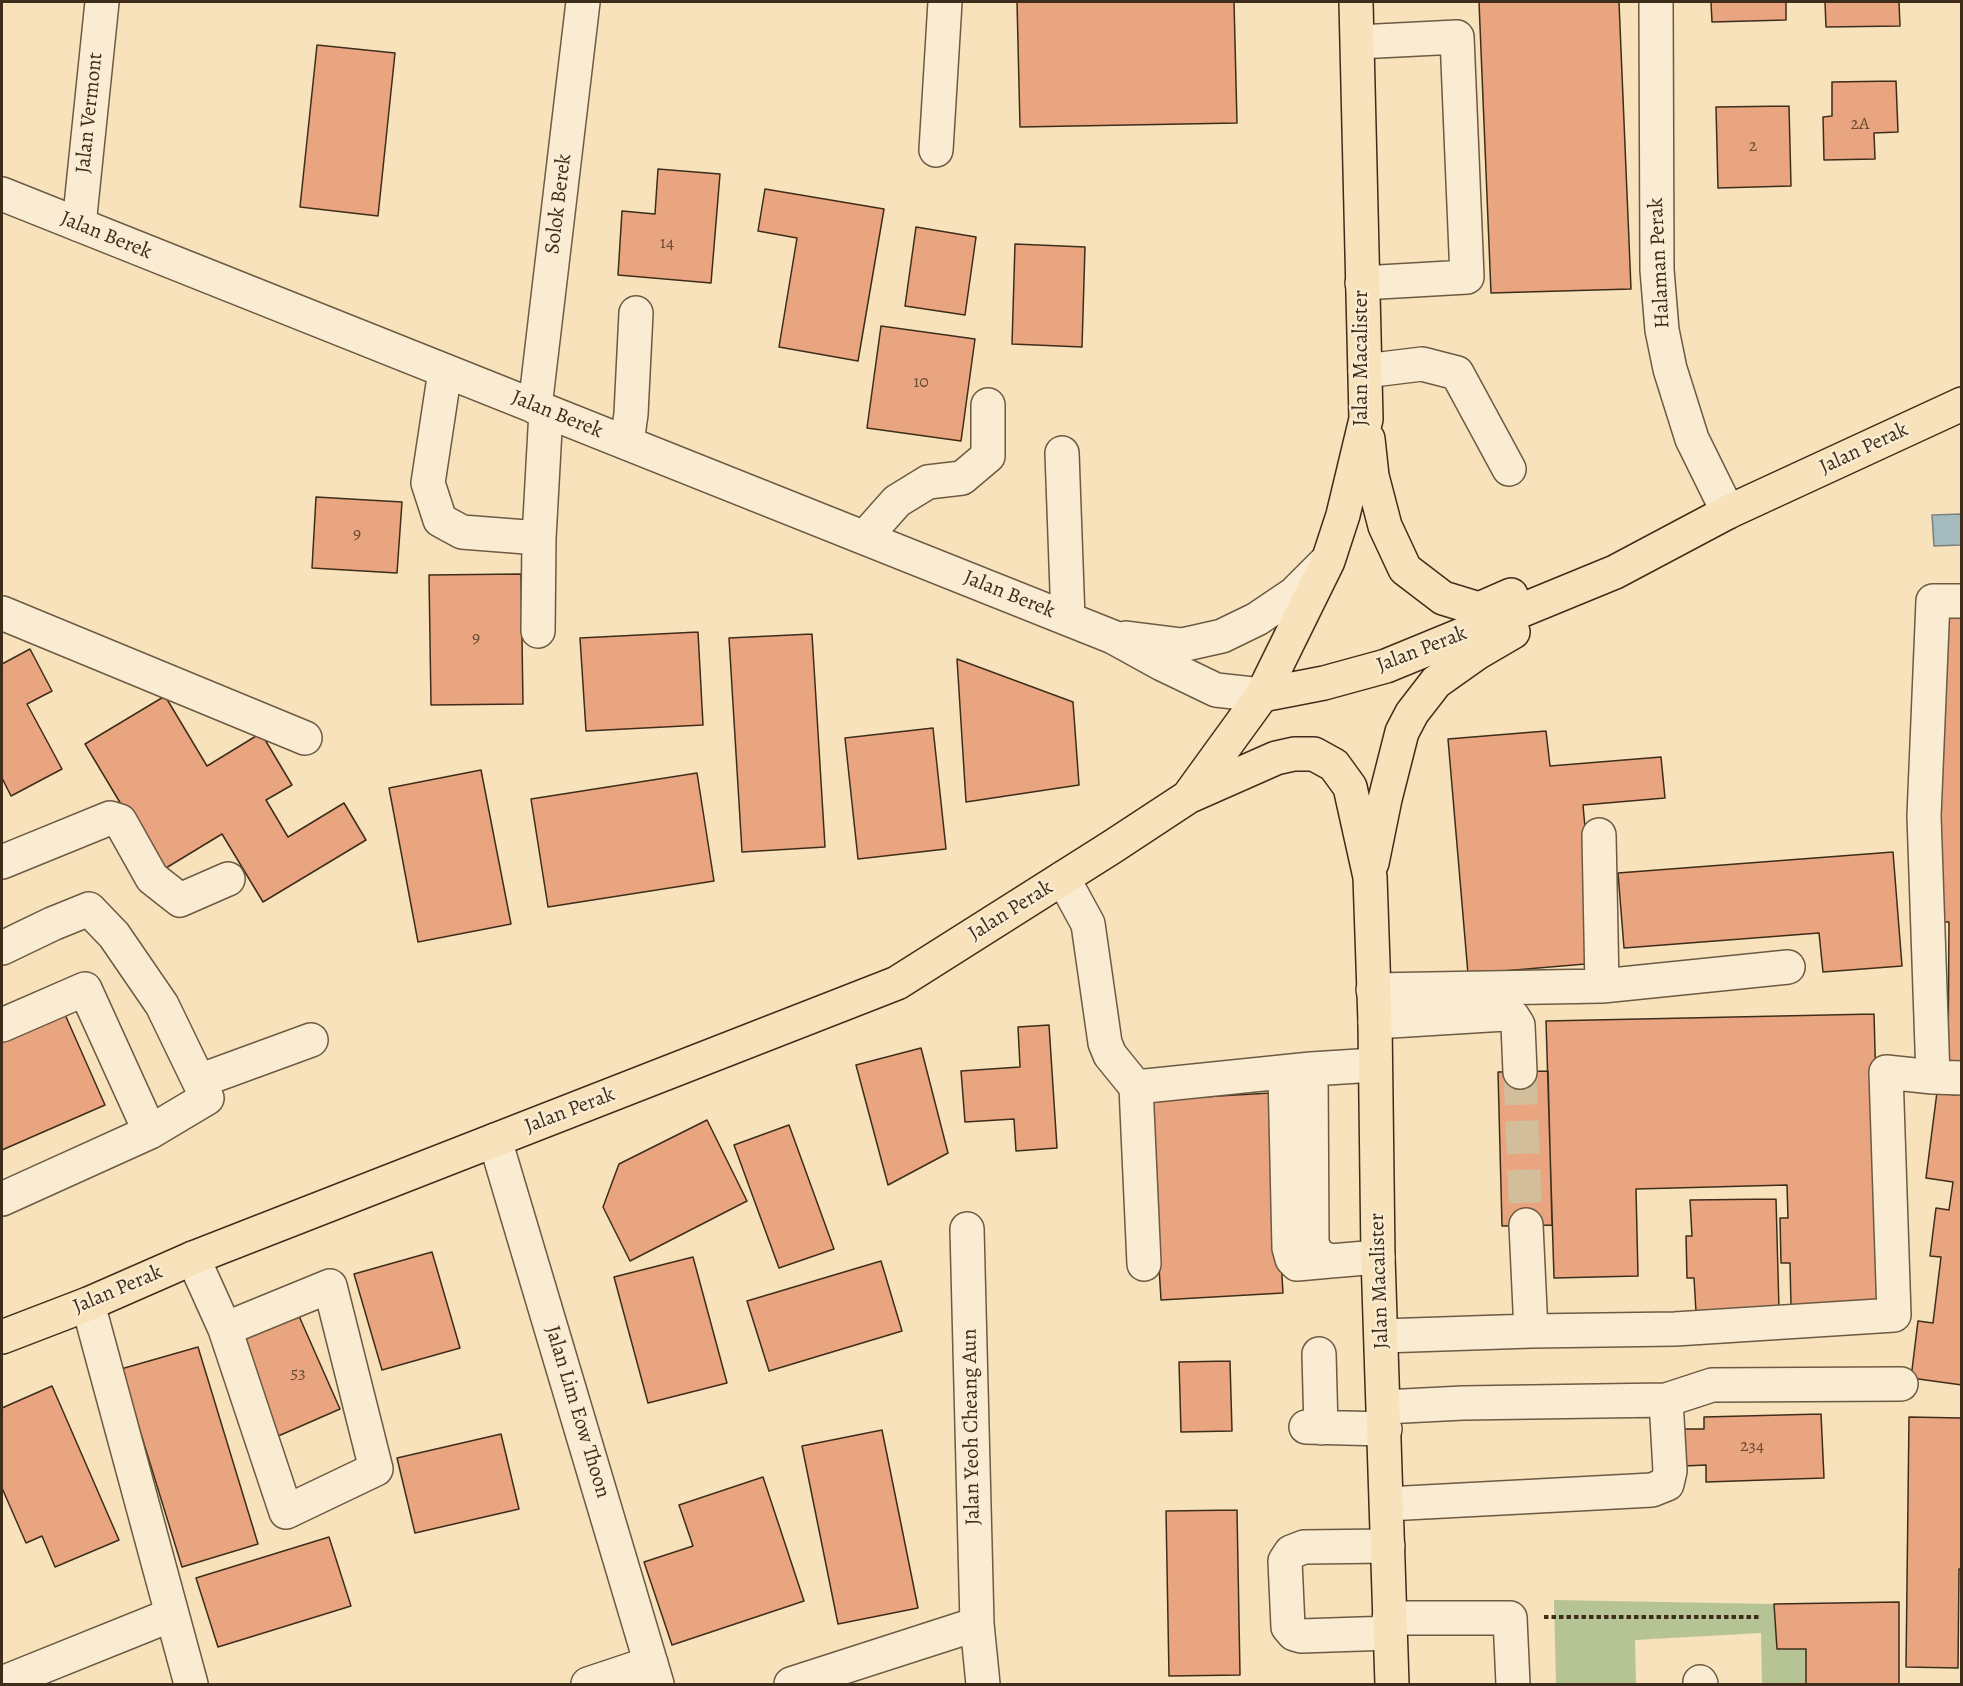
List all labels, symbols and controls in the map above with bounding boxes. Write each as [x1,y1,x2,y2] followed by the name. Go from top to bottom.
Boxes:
[71,51,109,175] street label: Jalan Vermont
[1850,114,1870,136] house number: 2A
[1749,136,1757,158] house number: 2
[540,152,578,256] street label: Solok Berek
[1644,197,1676,329] street label: Halaman Perak
[57,206,155,266] street label: Jalan Berek
[660,233,674,255] house number: 14
[1349,290,1375,426] street label: Jalan Macalister
[913,372,929,394] house number: 10
[508,385,606,445] street label: Jalan Berek
[1816,418,1912,480] street label: Jalan Perak
[353,524,361,546] house number: 9
[960,565,1058,625] street label: Jalan Berek
[1373,621,1471,679] street label: Jalan Perak
[472,628,480,650] house number: 9
[964,875,1058,947] street label: Jalan Perak
[521,1082,619,1140] street label: Jalan Perak
[1365,1212,1395,1350] street label: Jalan Macalister
[69,1260,167,1320] street label: Jalan Perak
[539,1323,615,1501] street label: Jalan Lim Eow Thoon
[958,1328,986,1526] street label: Jalan Yeoh Cheang Aun
[290,1363,306,1385] house number: 53
[1740,1436,1764,1458] house number: 234

